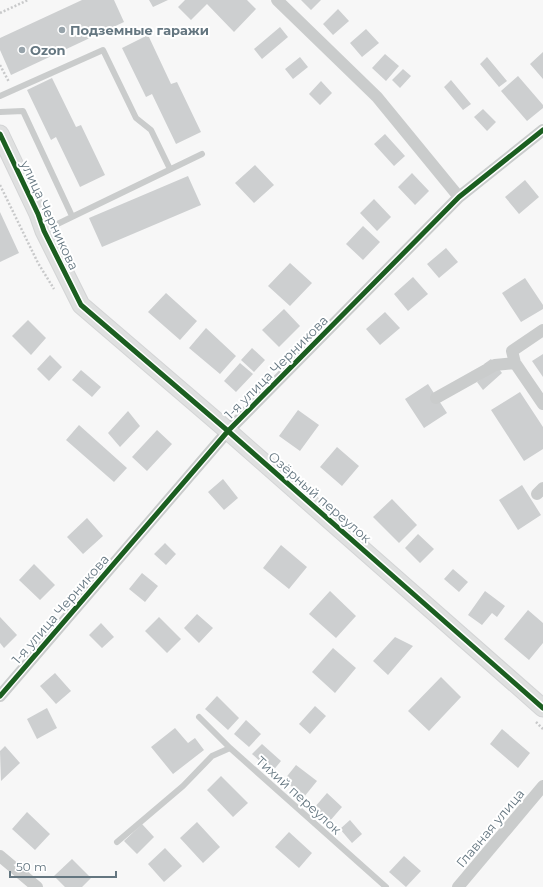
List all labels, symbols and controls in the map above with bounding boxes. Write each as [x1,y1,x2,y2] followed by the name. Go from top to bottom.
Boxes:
[70,22,209,38] place label: Подземные гаражи
[57,25,67,35] marker: Подземные гаражи
[30,42,65,58] place label: Ozon
[17,45,27,55] marker: Ozon
[17,157,82,272] street label: улица Черникова
[221,312,331,422] street label: 1-я улица Черникова
[265,448,375,546] street label: Озёрный переулок
[8,551,112,667] street label: 1-я улица Черникова
[253,753,345,838] street label: Тихий переулок
[453,786,527,870] street label: Главная улица
[10,853,116,879] scale bar
[16,859,47,874] text: 50 m

